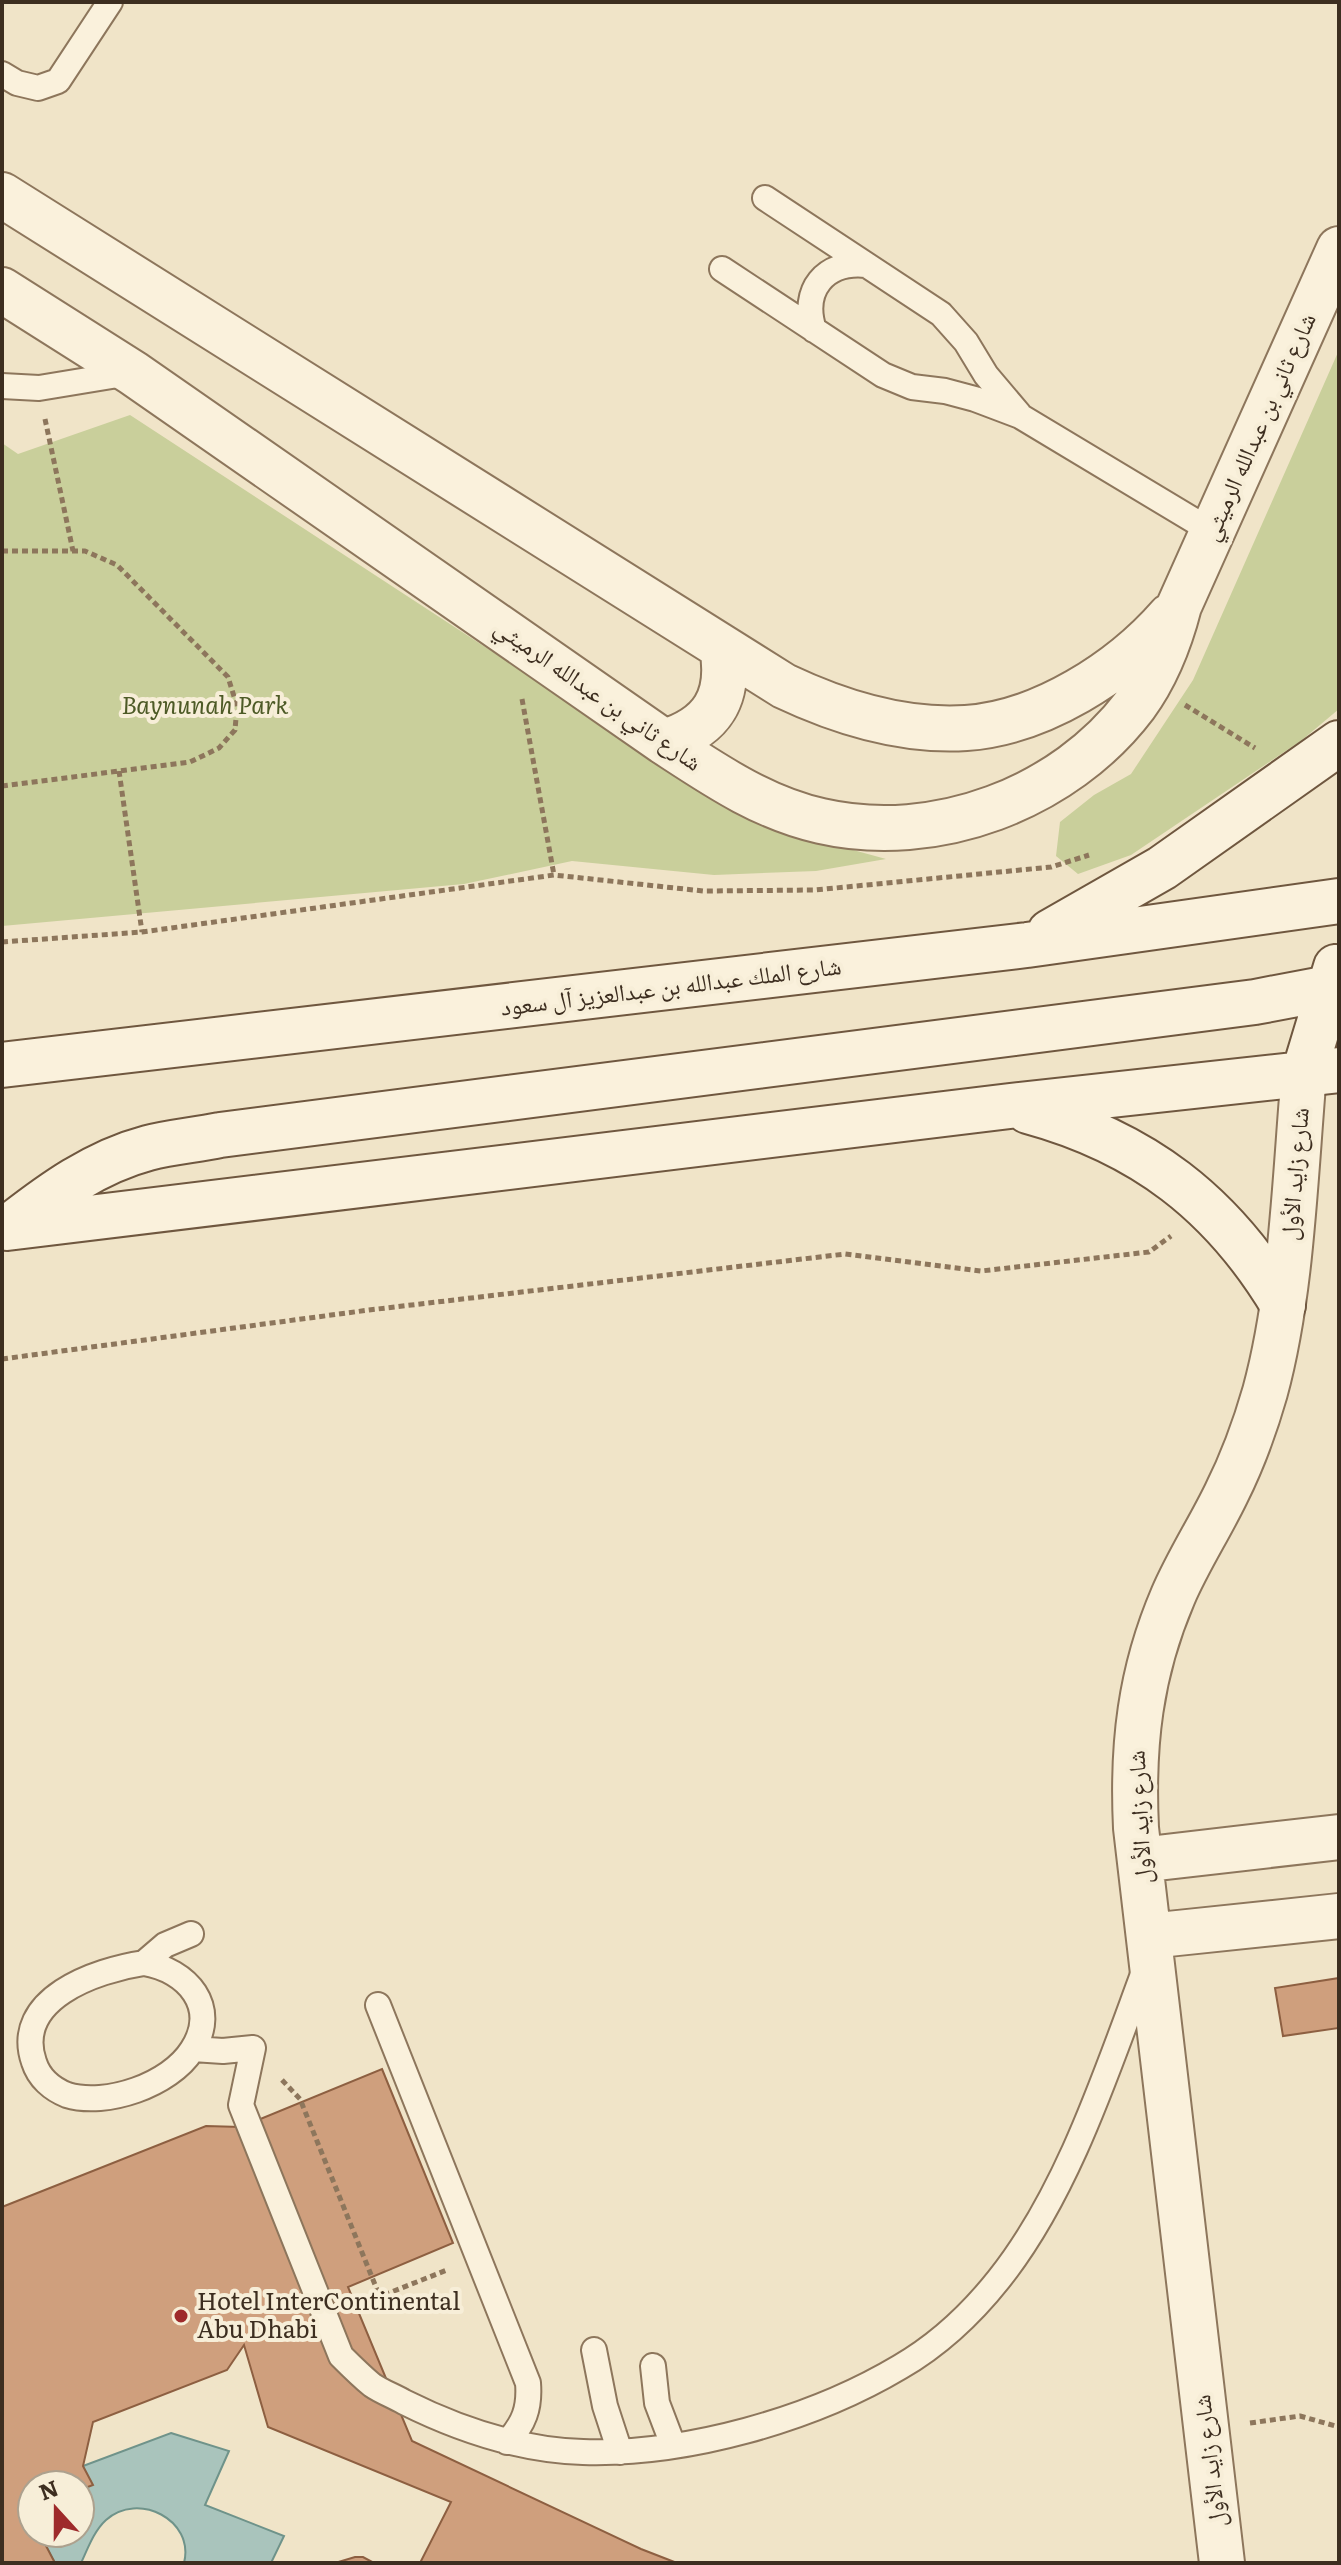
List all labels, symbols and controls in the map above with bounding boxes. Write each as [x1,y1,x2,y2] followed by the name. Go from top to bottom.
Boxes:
[1191,306,1326,547] street label: شارع ثاني بن عبدالله الرميثي
[486,608,710,781] street label: شارع ثاني بن عبدالله الرميثي
[122,686,289,721] park label: Baynunah Park
[498,946,843,1023] street label: شارع الملك عبدالله بن عبدالعزيز آل سعود
[1269,1106,1316,1242] street label: شارع زايد الأول
[1117,1750,1158,1885] street label: شارع زايد الأول
[197,2282,460,2345] place label: Hotel InterContinental Abu Dhabi
[172,2307,190,2325] marker: Hotel InterContinental Abu Dhabi
[1182,2393,1233,2530] street label: شارع زايد الأول
[16,2469,96,2549] north arrow
[34,2470,63,2508] text: N

